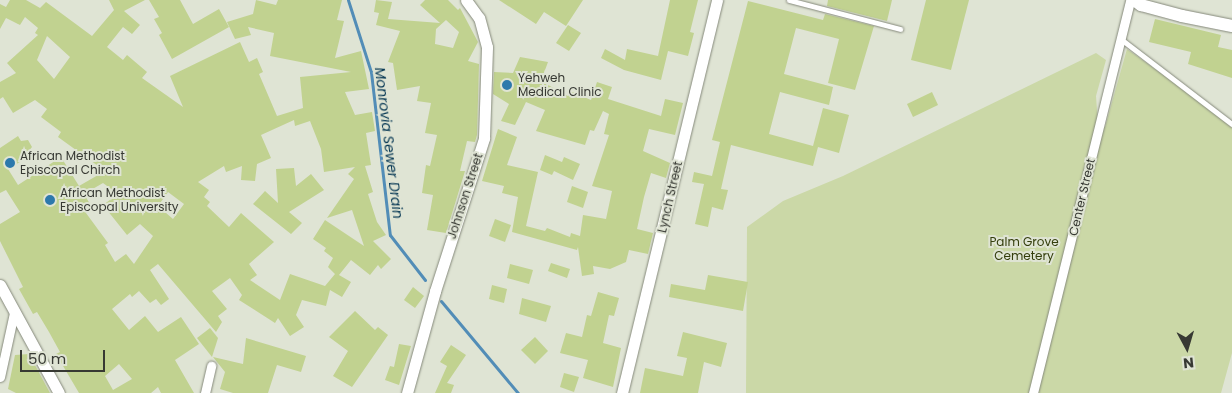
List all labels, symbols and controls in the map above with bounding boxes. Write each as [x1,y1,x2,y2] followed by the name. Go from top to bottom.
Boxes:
[371,66,407,220] water label: Monrovia Sewer Drain
[518,71,601,99] place label: Yehweh Medical Clinic
[500,78,514,92] marker: Yehweh Medical Clinic
[20,149,125,177] place label: African Methodist Episcopal Chirch
[444,151,486,241] street label: Johnson Street
[4,157,16,169] marker: African Methodist Episcopal Chirch
[1066,157,1098,237] street label: Center Street
[655,160,685,234] street label: Lynch Street
[60,186,179,214] place label: African Methodist Episcopal University
[44,194,56,206] marker: African Methodist Episcopal University
[989,235,1059,263] park label: Palm Grove Cemetery
[1162,323,1212,373] north arrow
[22,340,108,372] scale bar
[28,348,66,369] text: 50 m
[1182,352,1195,373] text: N

